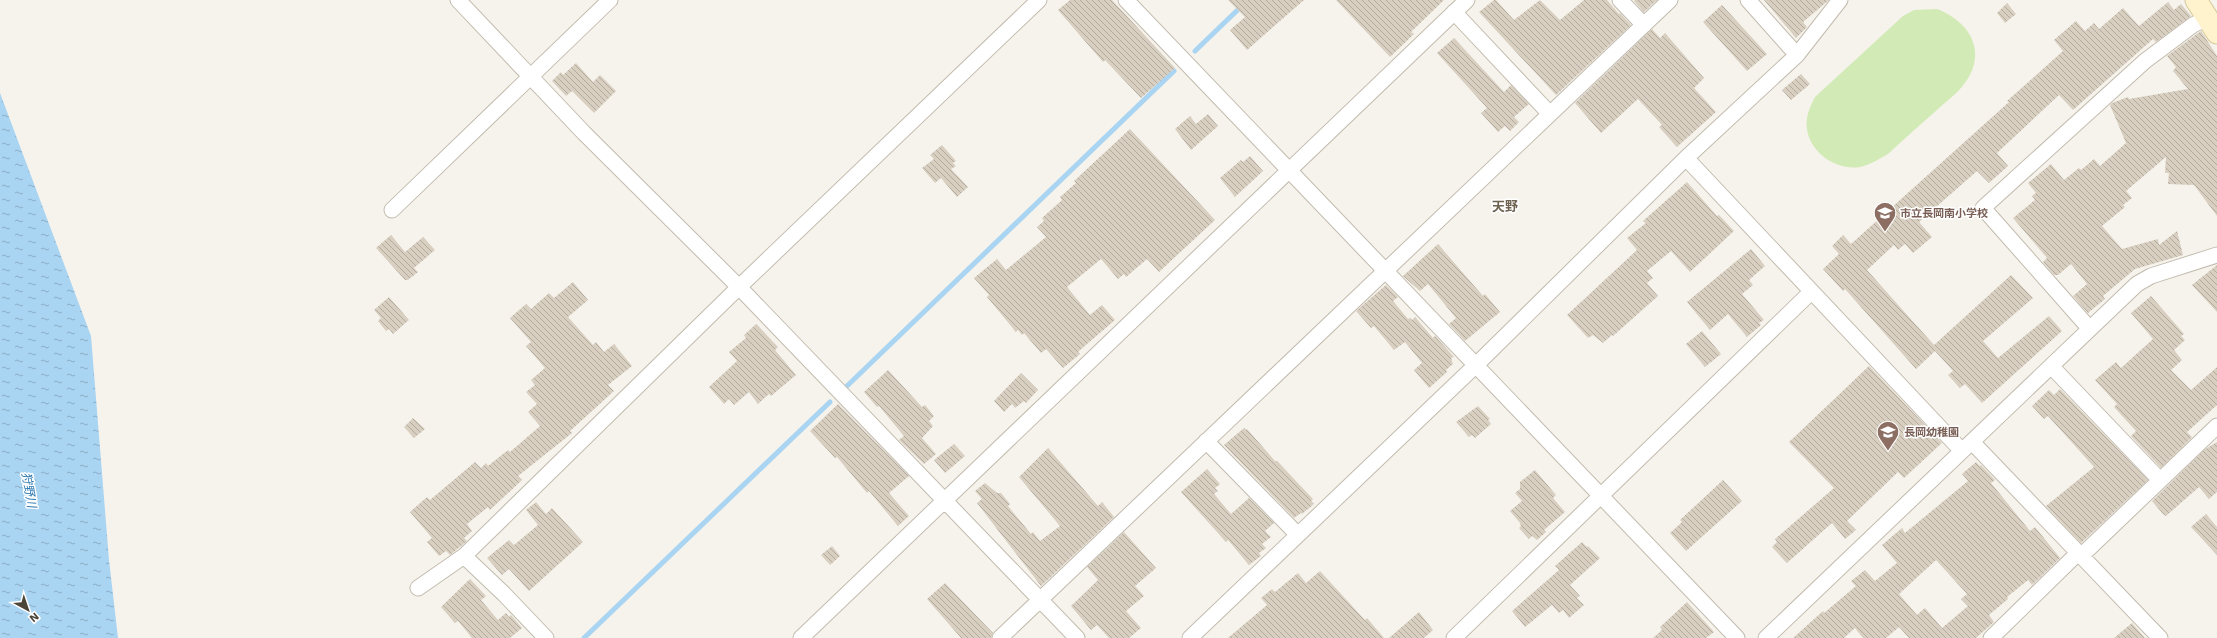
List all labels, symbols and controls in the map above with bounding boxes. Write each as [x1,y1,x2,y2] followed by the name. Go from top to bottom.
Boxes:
[1492,199,1518,214] district label: 天野
[1872,200,1898,233] school or university icon: 市立長岡南小学校
[1900,207,1988,220] place label: 市立長岡南小学校
[1875,419,1901,452] school or university icon: 長岡幼稚園
[1904,426,1959,439] place label: 長岡幼稚園
[19,471,39,511] water label: 狩野川
[8,590,48,630] north arrow
[27,610,41,625] text: N

